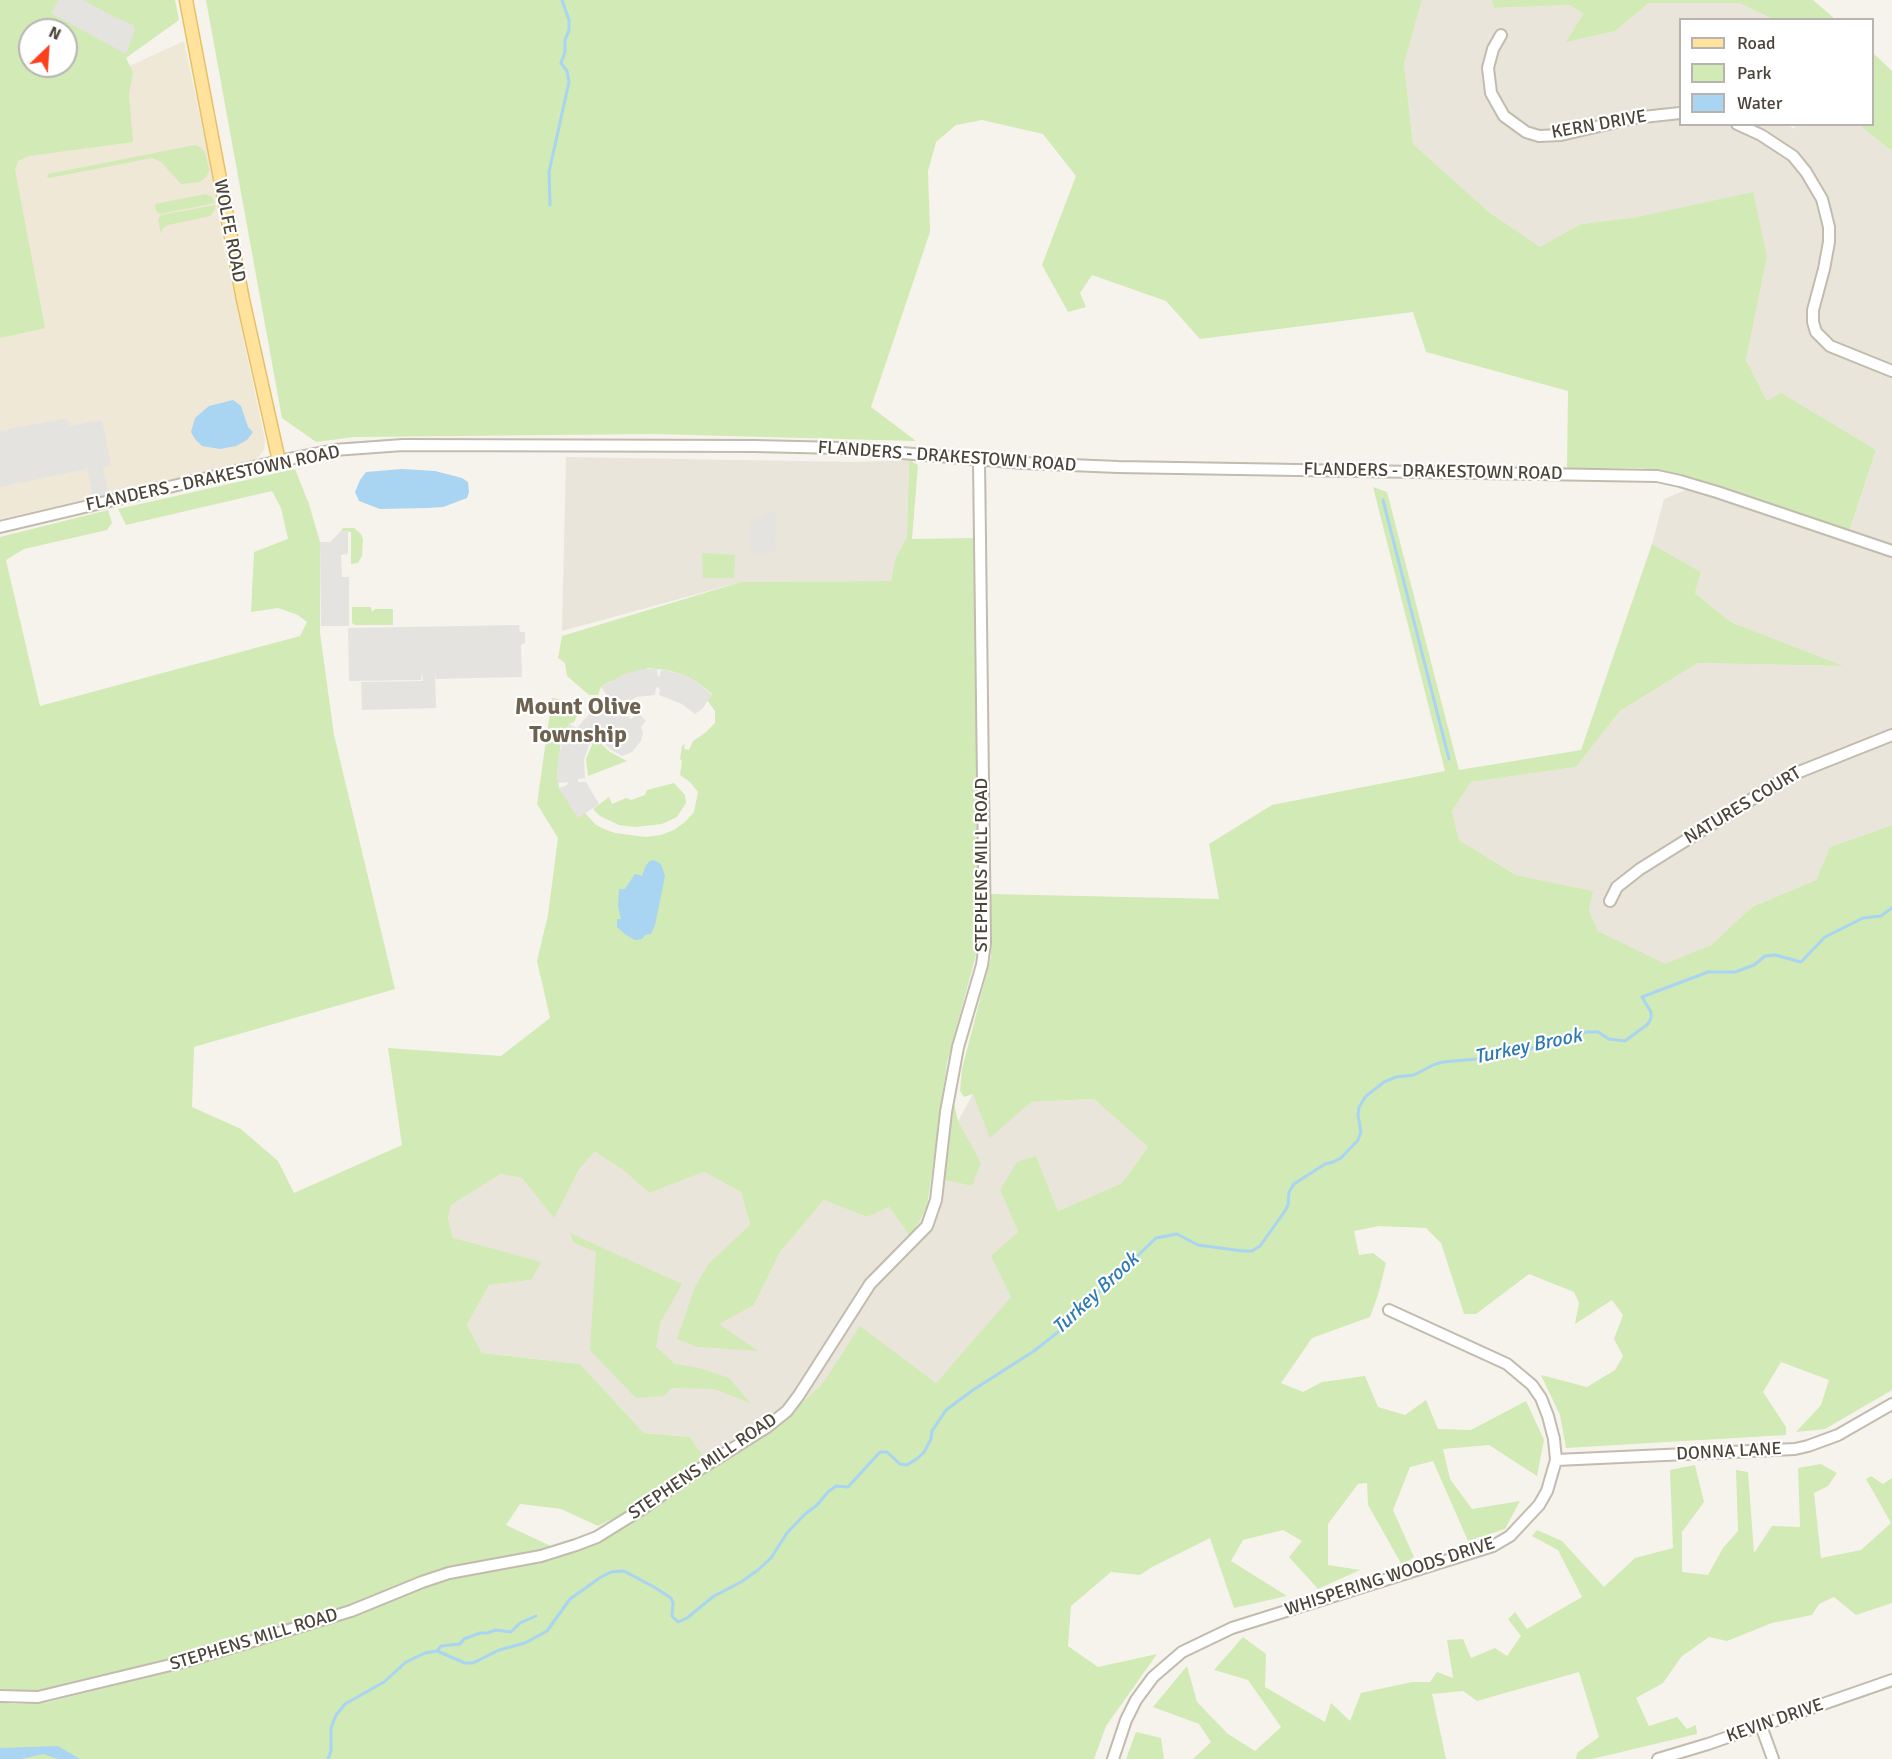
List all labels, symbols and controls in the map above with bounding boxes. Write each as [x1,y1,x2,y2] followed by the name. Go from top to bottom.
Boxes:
[18,18,78,78] north arrow
[1679,18,1874,126] legend
[45,22,64,45] text: N
[1737,32,1776,54] text: Road
[1737,62,1772,84] text: Park
[1737,92,1782,114] text: Water
[1550,106,1648,144] street label: KERN DRIVE
[208,178,250,284] street label: WOLFE ROAD
[817,437,1077,477] street label: FLANDERS - DRAKESTOWN ROAD
[84,442,342,516] street label: FLANDERS - DRAKESTOWN ROAD
[1303,459,1563,485] street label: FLANDERS - DRAKESTOWN ROAD
[515,694,641,750] district label: Mount Olive Township
[1681,763,1805,849] street label: NATURES COURT
[971,778,993,952] street label: STEPHENS MILL ROAD
[1472,1024,1584,1070] water label: Turkey Brook
[1048,1248,1144,1340] water label: Turkey Brook
[625,1409,781,1525] street label: STEPHENS MILL ROAD
[1676,1438,1782,1466] street label: DONNA LANE
[1282,1533,1498,1621] street label: WHISPERING WOODS DRIVE
[167,1604,341,1676] street label: STEPHENS MILL ROAD
[1724,1694,1826,1748] street label: KEVIN DRIVE

